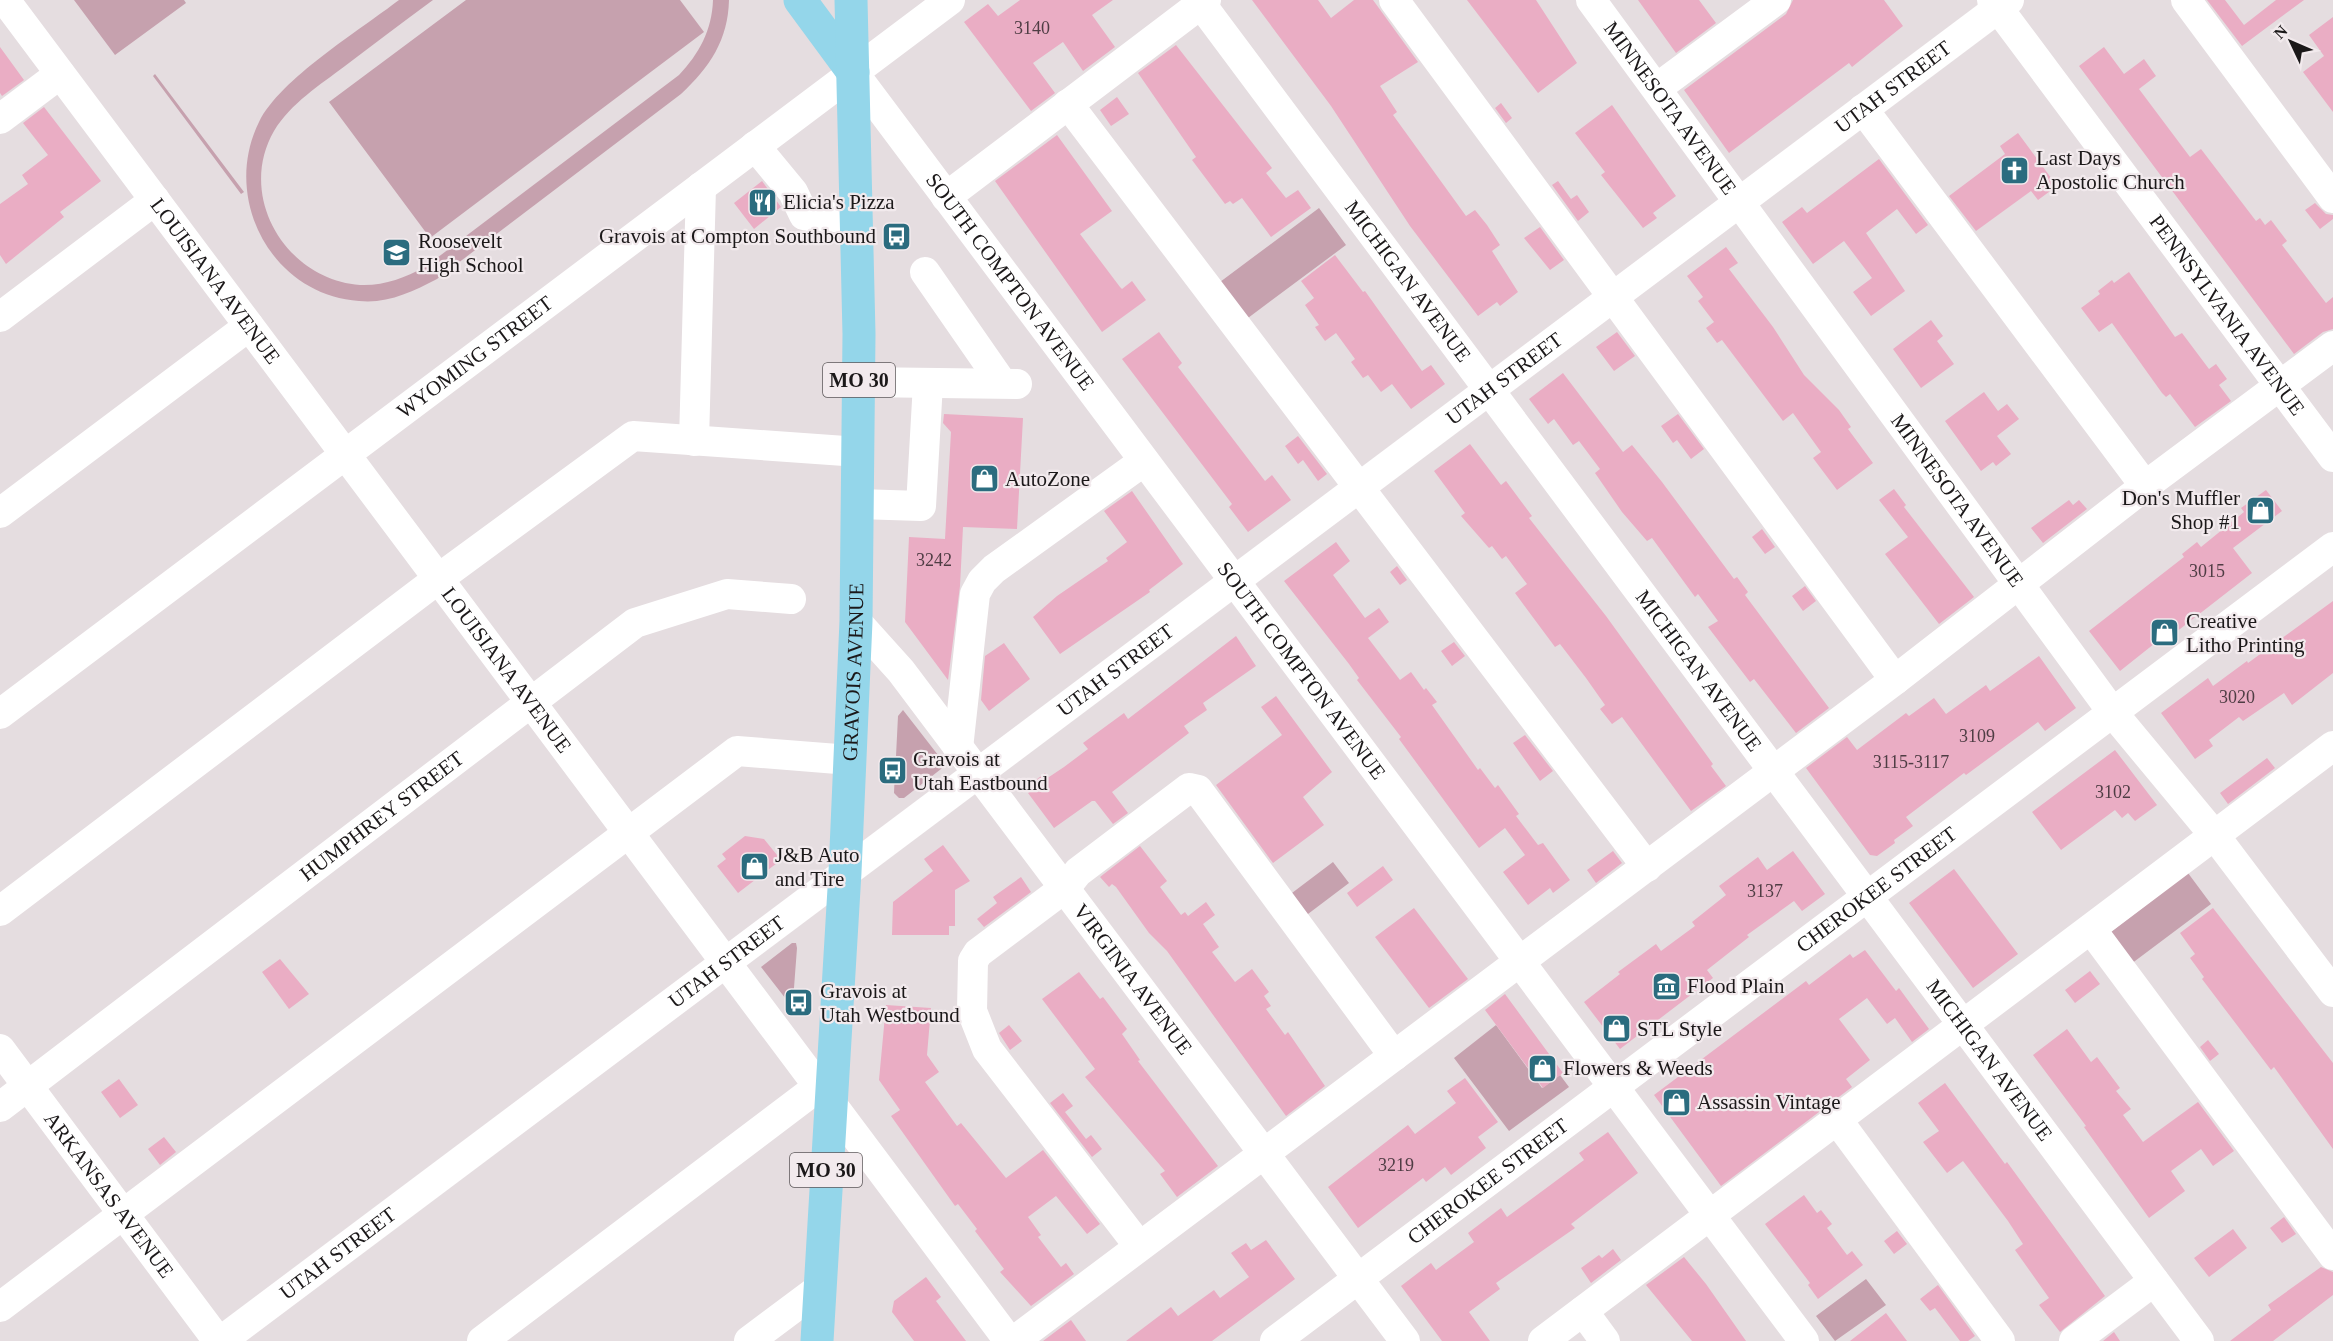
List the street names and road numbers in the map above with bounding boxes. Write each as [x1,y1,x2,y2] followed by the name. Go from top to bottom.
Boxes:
[1599,17,1741,199] street label: MINNESOTA AVENUE
[1830,36,1956,138] street label: UTAH STREET
[921,168,1099,395] street label: SOUTH COMPTON AVENUE
[146,193,285,369] street label: LOUISIANA AVENUE
[1340,196,1476,367] street label: MICHIGAN AVENUE
[2144,210,2310,420] street label: PENNSYLVANIA AVENUE
[392,291,558,423] street label: WYOMING STREET
[1441,327,1567,430] street label: UTAH STREET
[823,363,895,397] road number: MO 30
[1886,409,2029,592] street label: MINNESOTA AVENUE
[1212,557,1391,784] street label: SOUTH COMPTON AVENUE
[437,582,576,758] street label: LOUISIANA AVENUE
[838,583,868,762] street label: GRAVOIS AVENUE
[1631,585,1767,756] street label: MICHIGAN AVENUE
[1053,619,1178,721] street label: UTAH STREET
[295,746,468,886] street label: HUMPHREY STREET
[1792,822,1962,958] street label: CHEROKEE STREET
[1069,899,1197,1059] street label: VIRGINIA AVENUE
[664,910,790,1013] street label: UTAH STREET
[1921,975,2057,1146] street label: MICHIGAN AVENUE
[39,1107,179,1283] street label: ARKANSAS AVENUE
[1403,1113,1573,1249] street label: CHEROKEE STREET
[790,1153,862,1187] road number: MO 30
[275,1202,401,1305] street label: UTAH STREET

